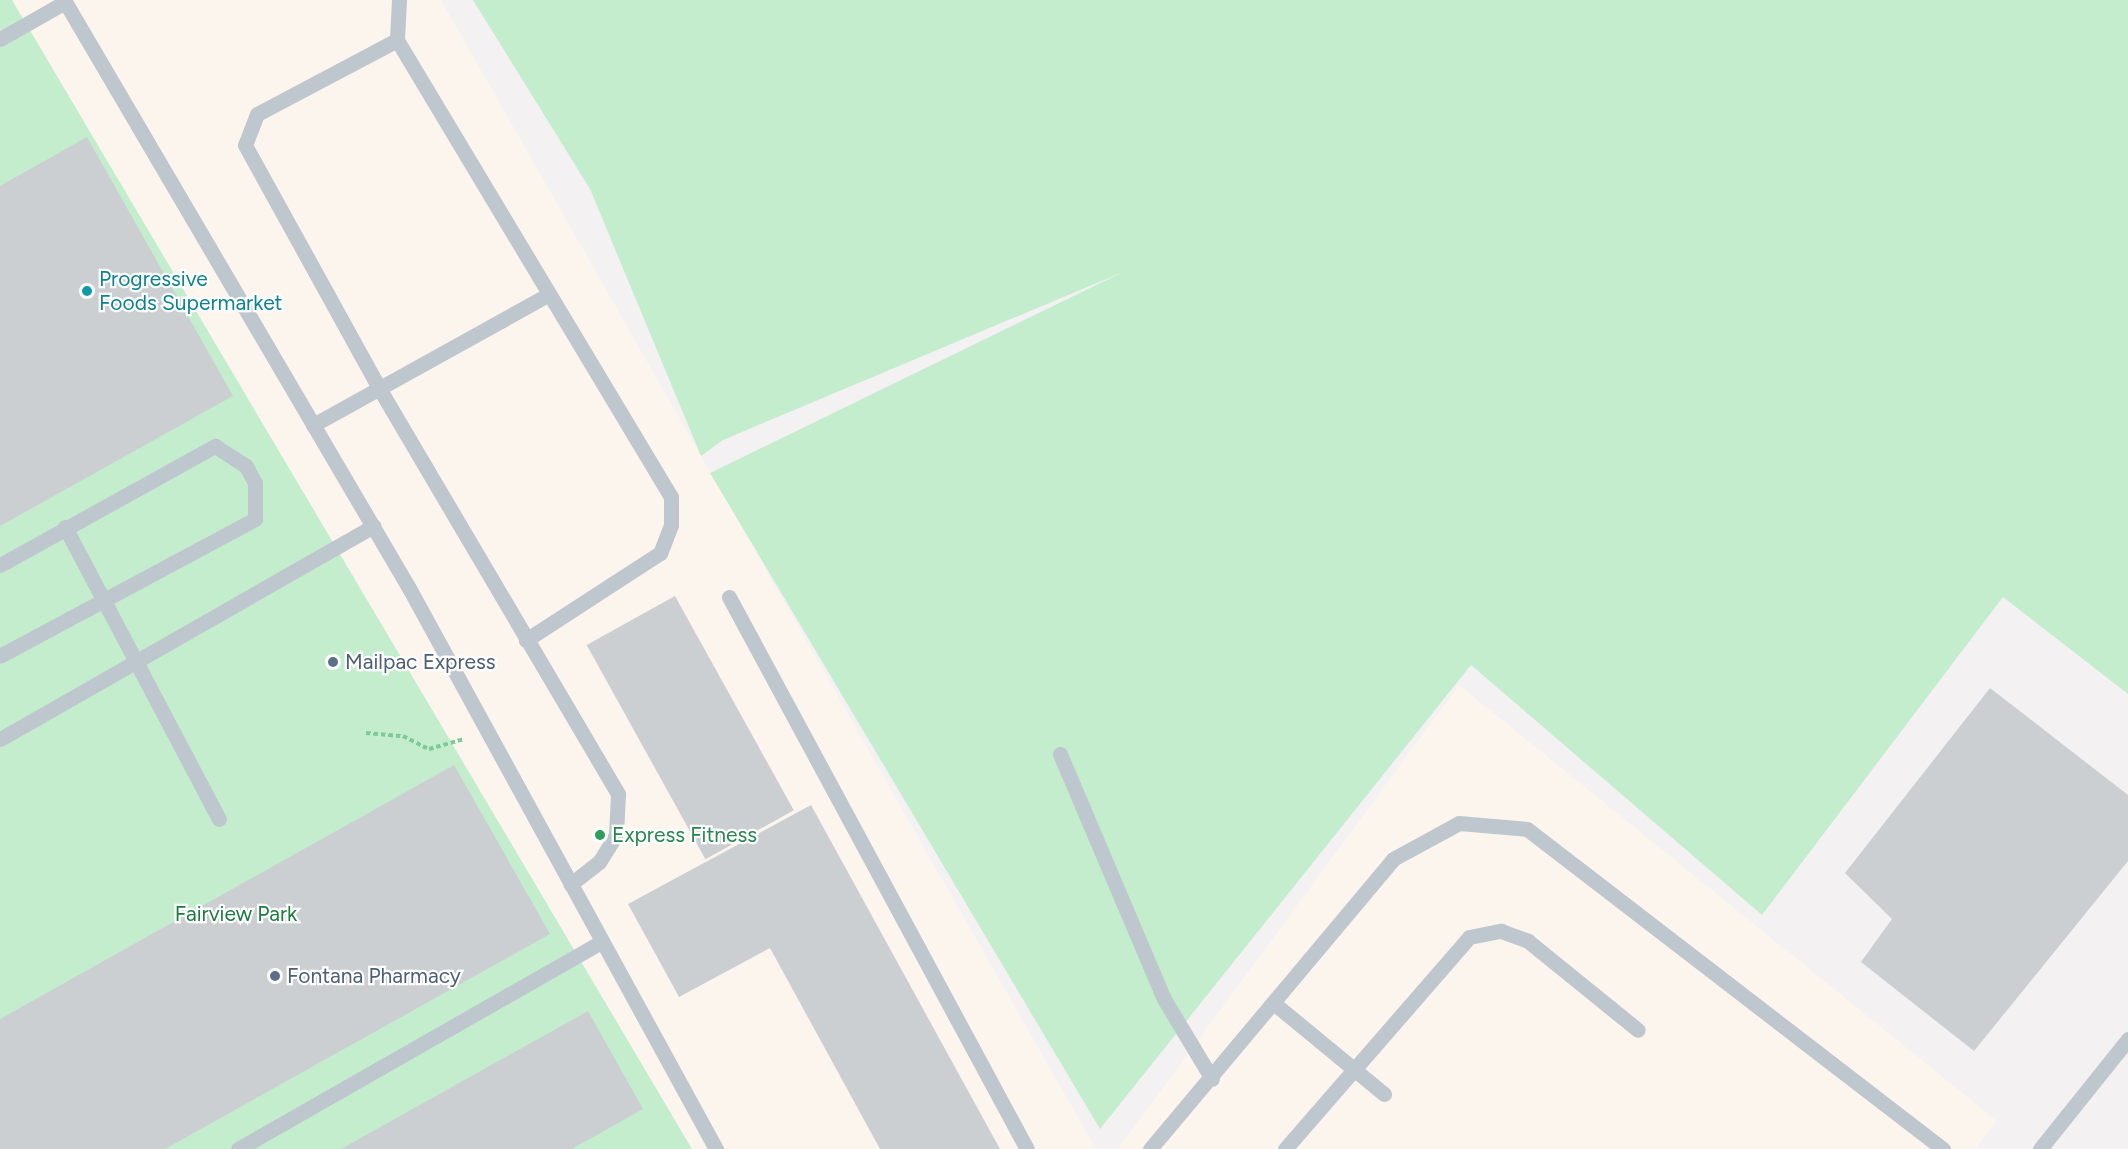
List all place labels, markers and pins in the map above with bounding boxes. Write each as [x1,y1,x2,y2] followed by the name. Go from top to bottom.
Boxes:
[99,266,283,316] place label: Progressive Foods Supermarket
[80,284,94,298] marker: Progressive Foods Supermarket
[345,649,496,675] place label: Mailpac Express
[326,655,340,669] marker: Mailpac Express
[612,822,757,848] place label: Express Fitness
[593,828,607,842] marker: Express Fitness
[287,963,461,989] place label: Fontana Pharmacy
[268,969,282,983] marker: Fontana Pharmacy

